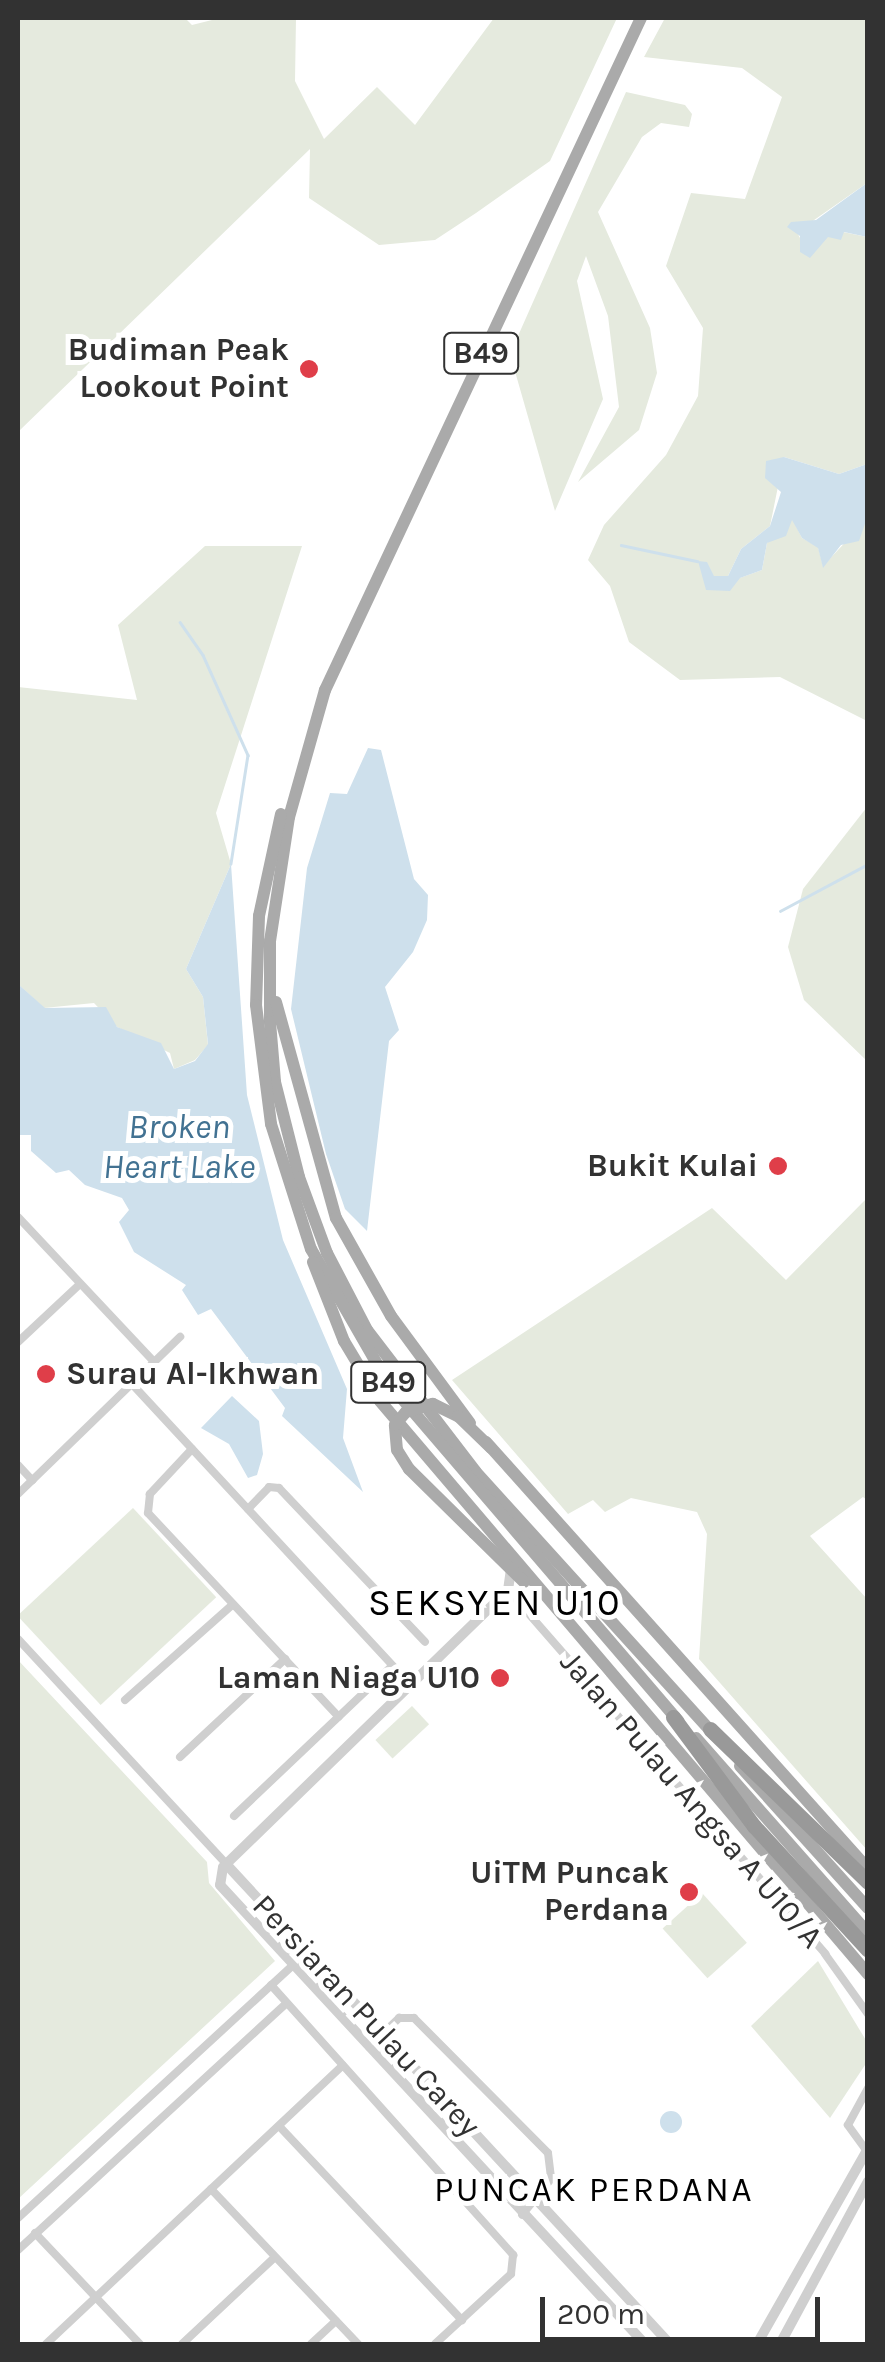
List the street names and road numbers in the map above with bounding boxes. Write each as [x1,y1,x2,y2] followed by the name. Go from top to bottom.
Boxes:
[441,328,521,378] road number: B49
[348,1357,428,1407] road number: B49
[552,1644,830,1956] street label: Jalan Pulau Angsa A U10/A
[244,1887,488,2145] street label: Persiaran Pulau Carey

